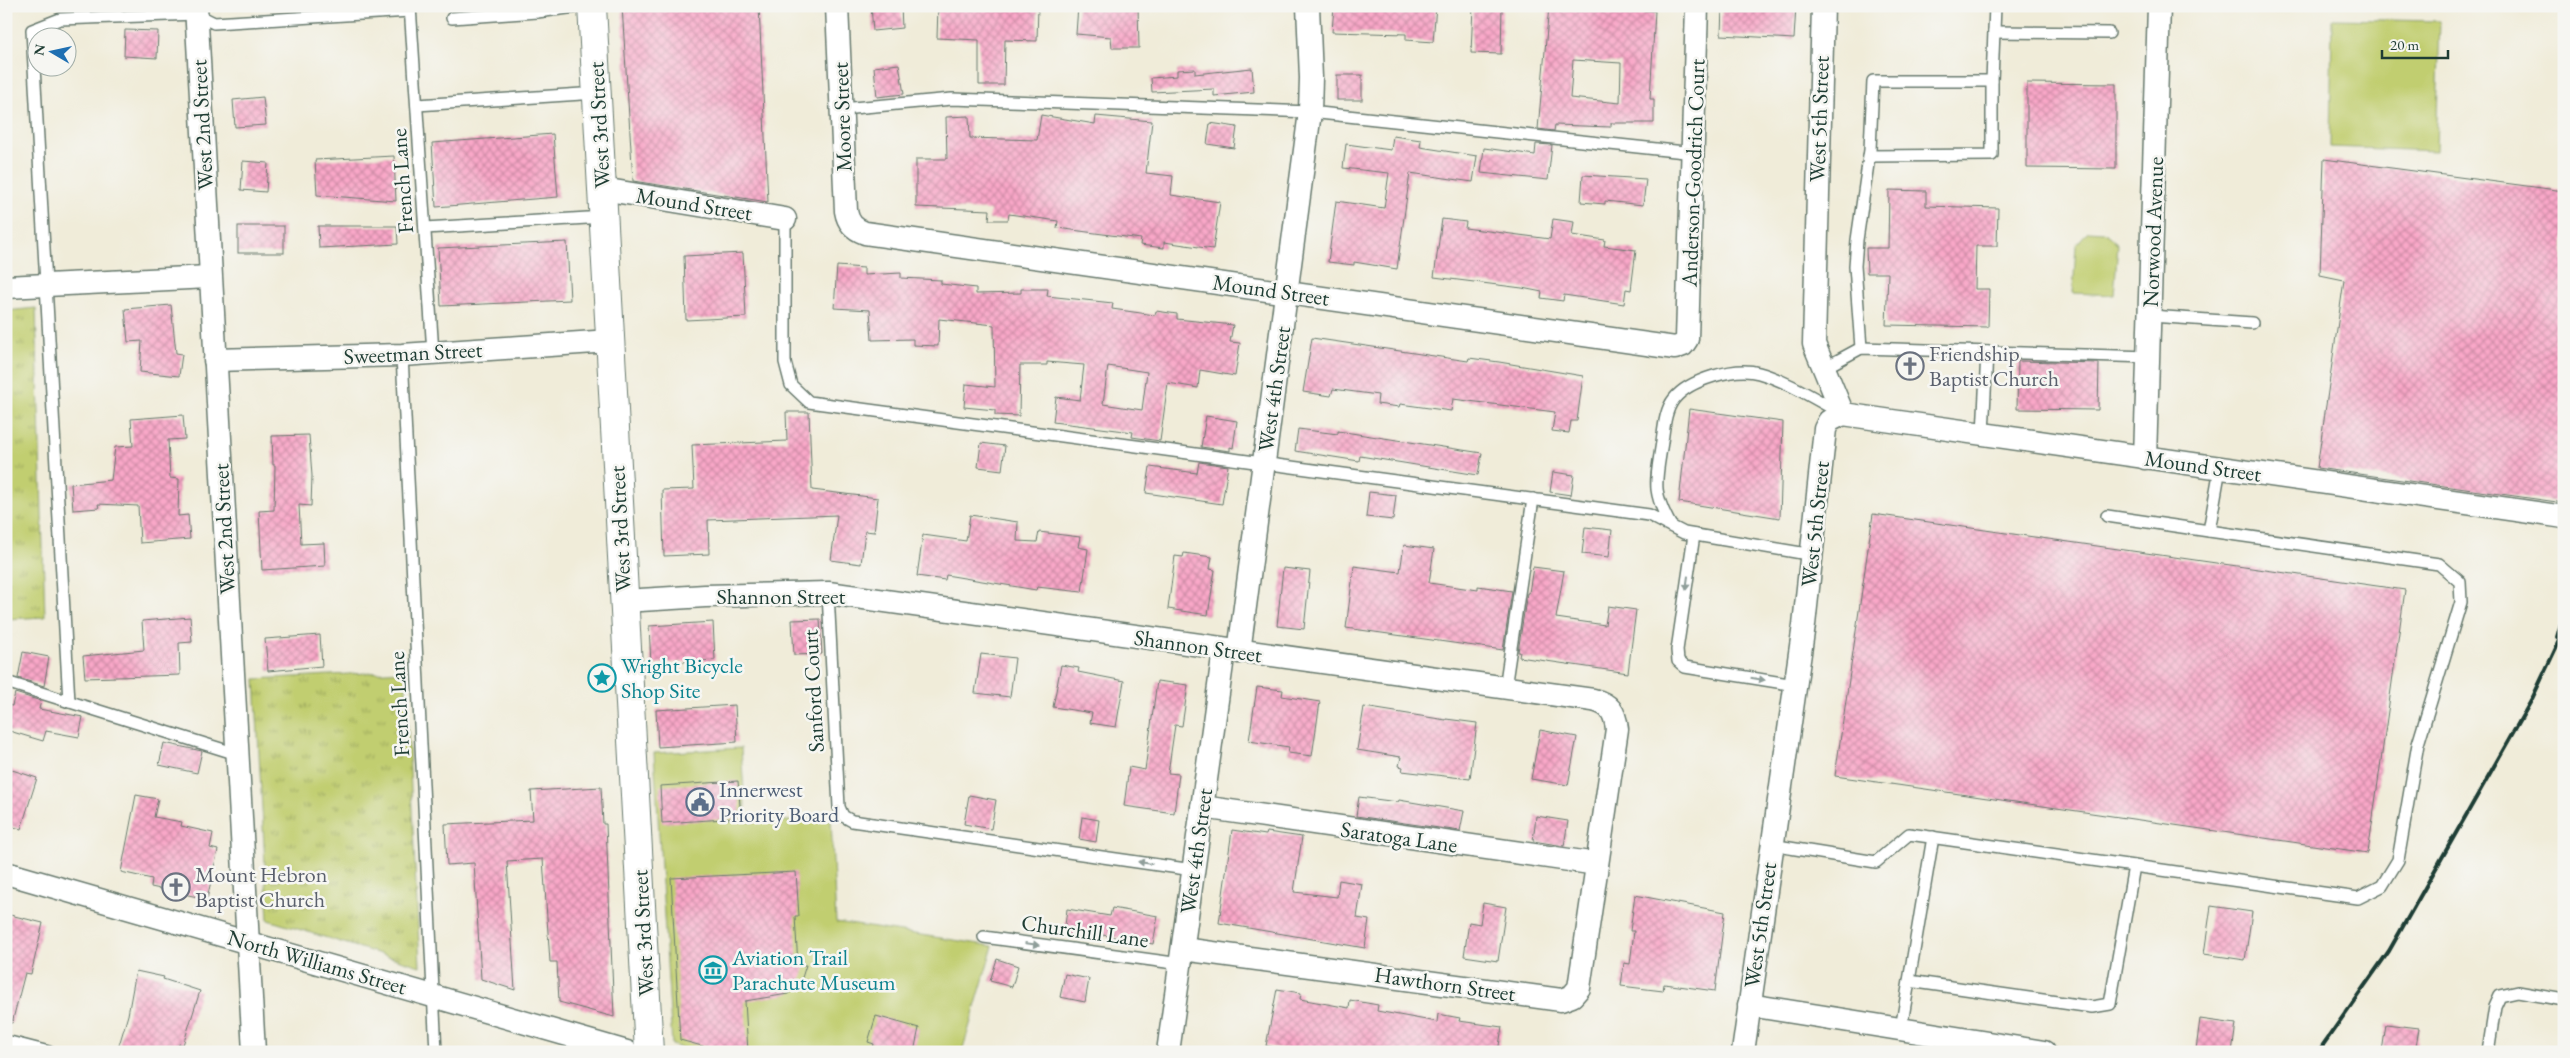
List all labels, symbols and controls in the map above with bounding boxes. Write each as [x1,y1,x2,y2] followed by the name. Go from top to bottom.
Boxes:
[28,28,78,78] north arrow
[2382,28,2449,60] scale bar
[2390,35,2419,54] text: 20 m
[29,42,49,57] text: N
[1802,55,1836,183] street label: West 5th Street
[1674,58,1711,289] street label: Anderson-Goodrich Court
[184,59,220,191] street label: West 2nd Street
[581,61,617,189] street label: West 3rd Street
[826,62,858,172] street label: Moore Street
[384,127,420,235] street label: French Lane
[2136,156,2170,308] street label: Norwood Avenue
[634,180,754,228] street label: Mound Street
[1211,267,1331,313] street label: Mound Street
[1251,324,1297,454] street label: West 4th Street
[343,335,483,371] street label: Sweetman Street
[1929,339,2059,393] place label: Friendship Baptist Church
[1895,351,1925,381] church icon: Friendship Baptist Church
[2143,443,2263,489] street label: Mound Street
[1794,460,1836,588] street label: West 5th Street
[206,463,242,595] street label: West 2nd Street
[602,465,638,593] street label: West 3rd Street
[1682,575,1690,591] one-way arrow
[717,582,845,611] street label: Shannon Street
[1132,623,1264,669] street label: Shannon Street
[795,629,831,753] street label: Sanford Court
[382,650,416,757] street label: French Lane
[621,651,743,705] place label: Wright Bicycle Shop Site
[587,663,617,693] place icon: Wright Bicycle Shop Site
[1751,675,1767,683] one-way arrow
[719,775,840,829] place label: Innerwest Priority Board
[1173,786,1219,916] street label: West 4th Street
[685,787,715,817] public building icon: Innerwest Priority Board
[1339,814,1460,860] street label: Saratoga Lane
[1137,859,1153,867] one-way arrow
[195,860,328,914] place label: Mount Hebron Baptist Church
[1737,860,1783,990] street label: West 5th Street
[625,869,661,997] street label: West 3rd Street
[161,872,191,902] church icon: Mount Hebron Baptist Church
[1019,908,1151,954] street label: Churchill Lane
[224,923,410,1001] street label: North Williams Street
[1025,940,1041,948] one-way arrow
[731,943,896,997] place label: Aviation Trail Parachute Museum
[698,955,728,985] museum icon: Aviation Trail Parachute Museum
[1373,960,1517,1008] street label: Hawthorn Street

